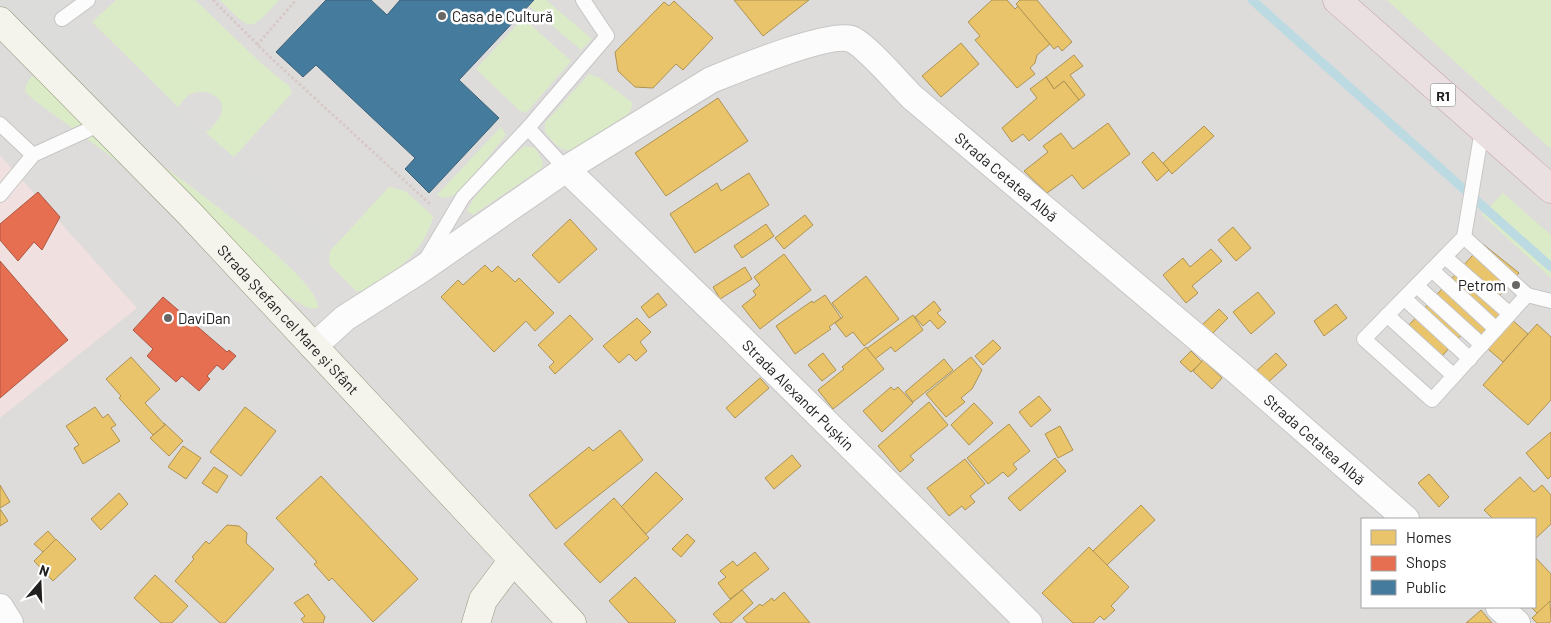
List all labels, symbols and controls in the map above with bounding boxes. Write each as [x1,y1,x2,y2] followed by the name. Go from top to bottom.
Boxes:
[452,7,553,25] place label: Casa de Cultură
[436,10,448,22] marker: Casa de Cultură
[1430,84,1456,106] road number: R1
[952,128,1061,225] street label: Strada Cetatea Albă
[214,241,363,398] street label: Strada Ștefan cel Mare și Sfânt
[1458,276,1506,294] place label: Petrom
[1510,279,1522,291] marker: Petrom
[178,309,231,327] place label: DaviDan
[162,312,174,324] marker: DaviDan
[739,336,858,454] street label: Strada Alexandr Pușkin
[1261,390,1369,488] street label: Strada Cetatea Albă
[1361,518,1536,608] legend
[1406,528,1451,546] text: Homes
[1406,553,1446,571] text: Shops
[15,558,65,608] north arrow
[37,561,52,580] text: N
[1406,578,1446,596] text: Public

